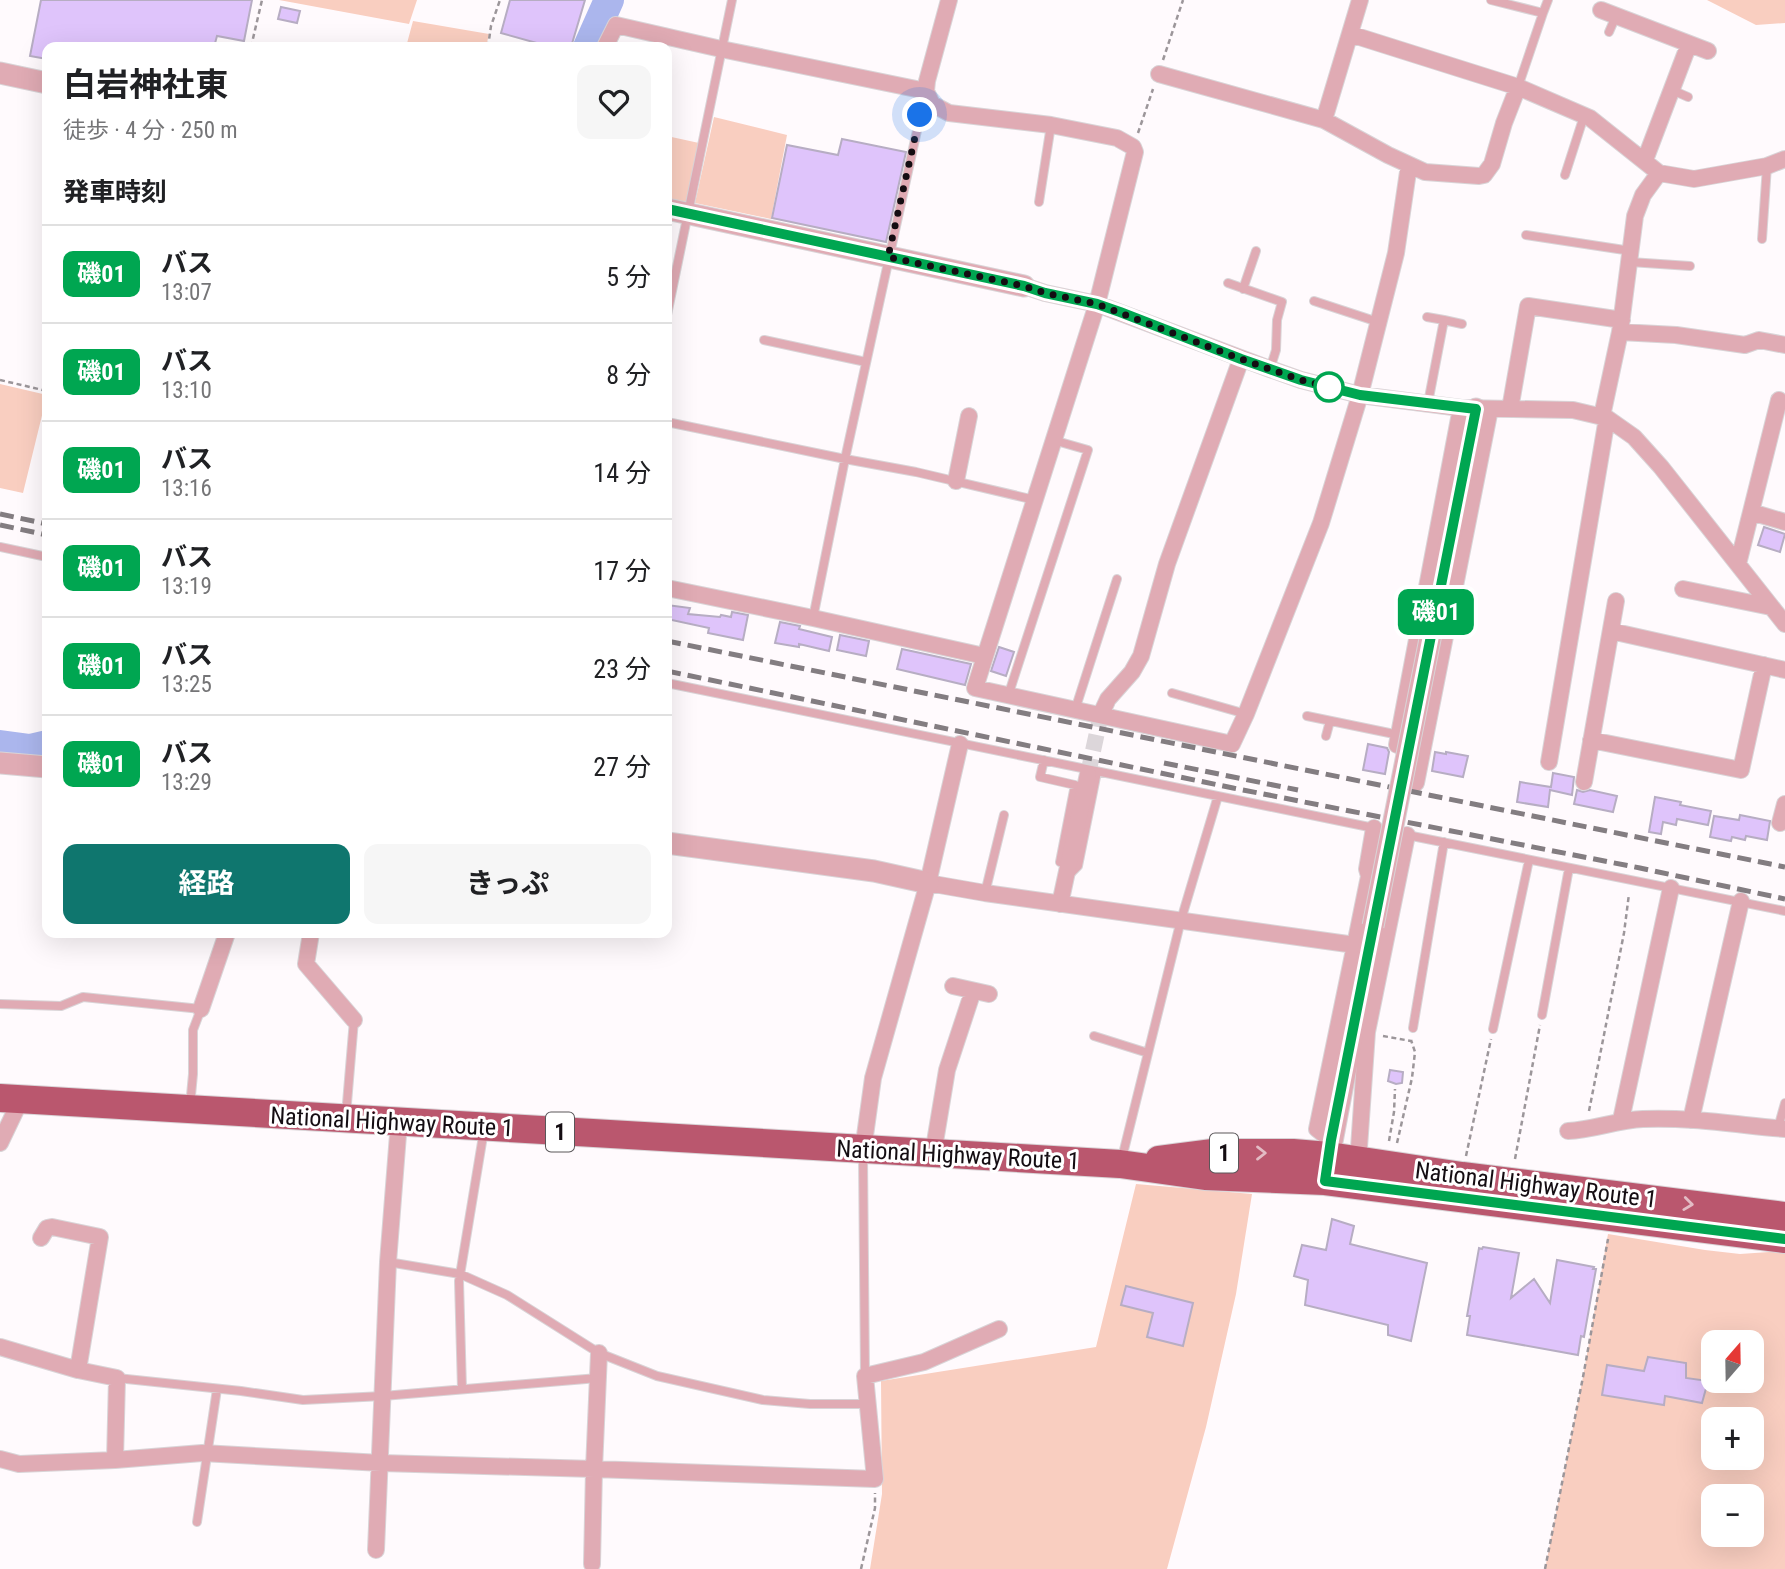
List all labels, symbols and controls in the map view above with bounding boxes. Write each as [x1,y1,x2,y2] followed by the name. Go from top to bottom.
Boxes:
[63,65,228,104] text: 白岩神社東
[577,65,651,139] button: heart
[902,97,937,132] your location
[63,117,238,144] text: 徒歩 · 4 分 · 250 m
[63,177,167,207] text: 発車時刻
[161,248,213,278] text: バス
[77,260,126,288] text: 磯01
[606,262,651,292] text: 5 分
[161,279,212,306] text: 13:07
[161,346,213,376] text: バス
[77,358,126,386] text: 磯01
[606,360,651,390] text: 8 分
[1314,372,1344,402] unlabelled marker
[161,377,212,404] text: 13:10
[161,444,213,474] text: バス
[77,456,126,484] text: 磯01
[593,458,651,488] text: 14 分
[161,475,212,502] text: 13:16
[161,542,213,572] text: バス
[77,554,126,582] text: 磯01
[593,556,651,586] text: 17 分
[161,573,212,600] text: 13:19
[1396,589,1476,635] line badge: 磯01
[1412,598,1460,626] text: 磯01
[161,640,213,670] text: バス
[77,652,126,680] text: 磯01
[593,654,651,684] text: 23 分
[161,671,212,698] text: 13:25
[161,738,213,768] text: バス
[77,750,126,778] text: 磯01
[593,752,651,782] text: 27 分
[161,769,212,796] text: 13:29
[63,844,350,924] button: 経路
[364,844,651,924] button: きっぷ
[270,1102,514,1142] street label: National Highway Route 1
[546,1112,574,1152] road number: 1
[1210,1134,1238,1172] road number: 1
[836,1135,1080,1175] street label: National Highway Route 1
[1256,1145,1267,1161] one-way arrow
[1413,1156,1659,1214] street label: National Highway Route 1
[1682,1197,1694,1212] one-way arrow
[1701,1330,1764,1393] north arrow
[1701,1330,1764,1547] map controls
[1701,1407,1764,1470] button: +
[1701,1484,1764,1547] button: −

